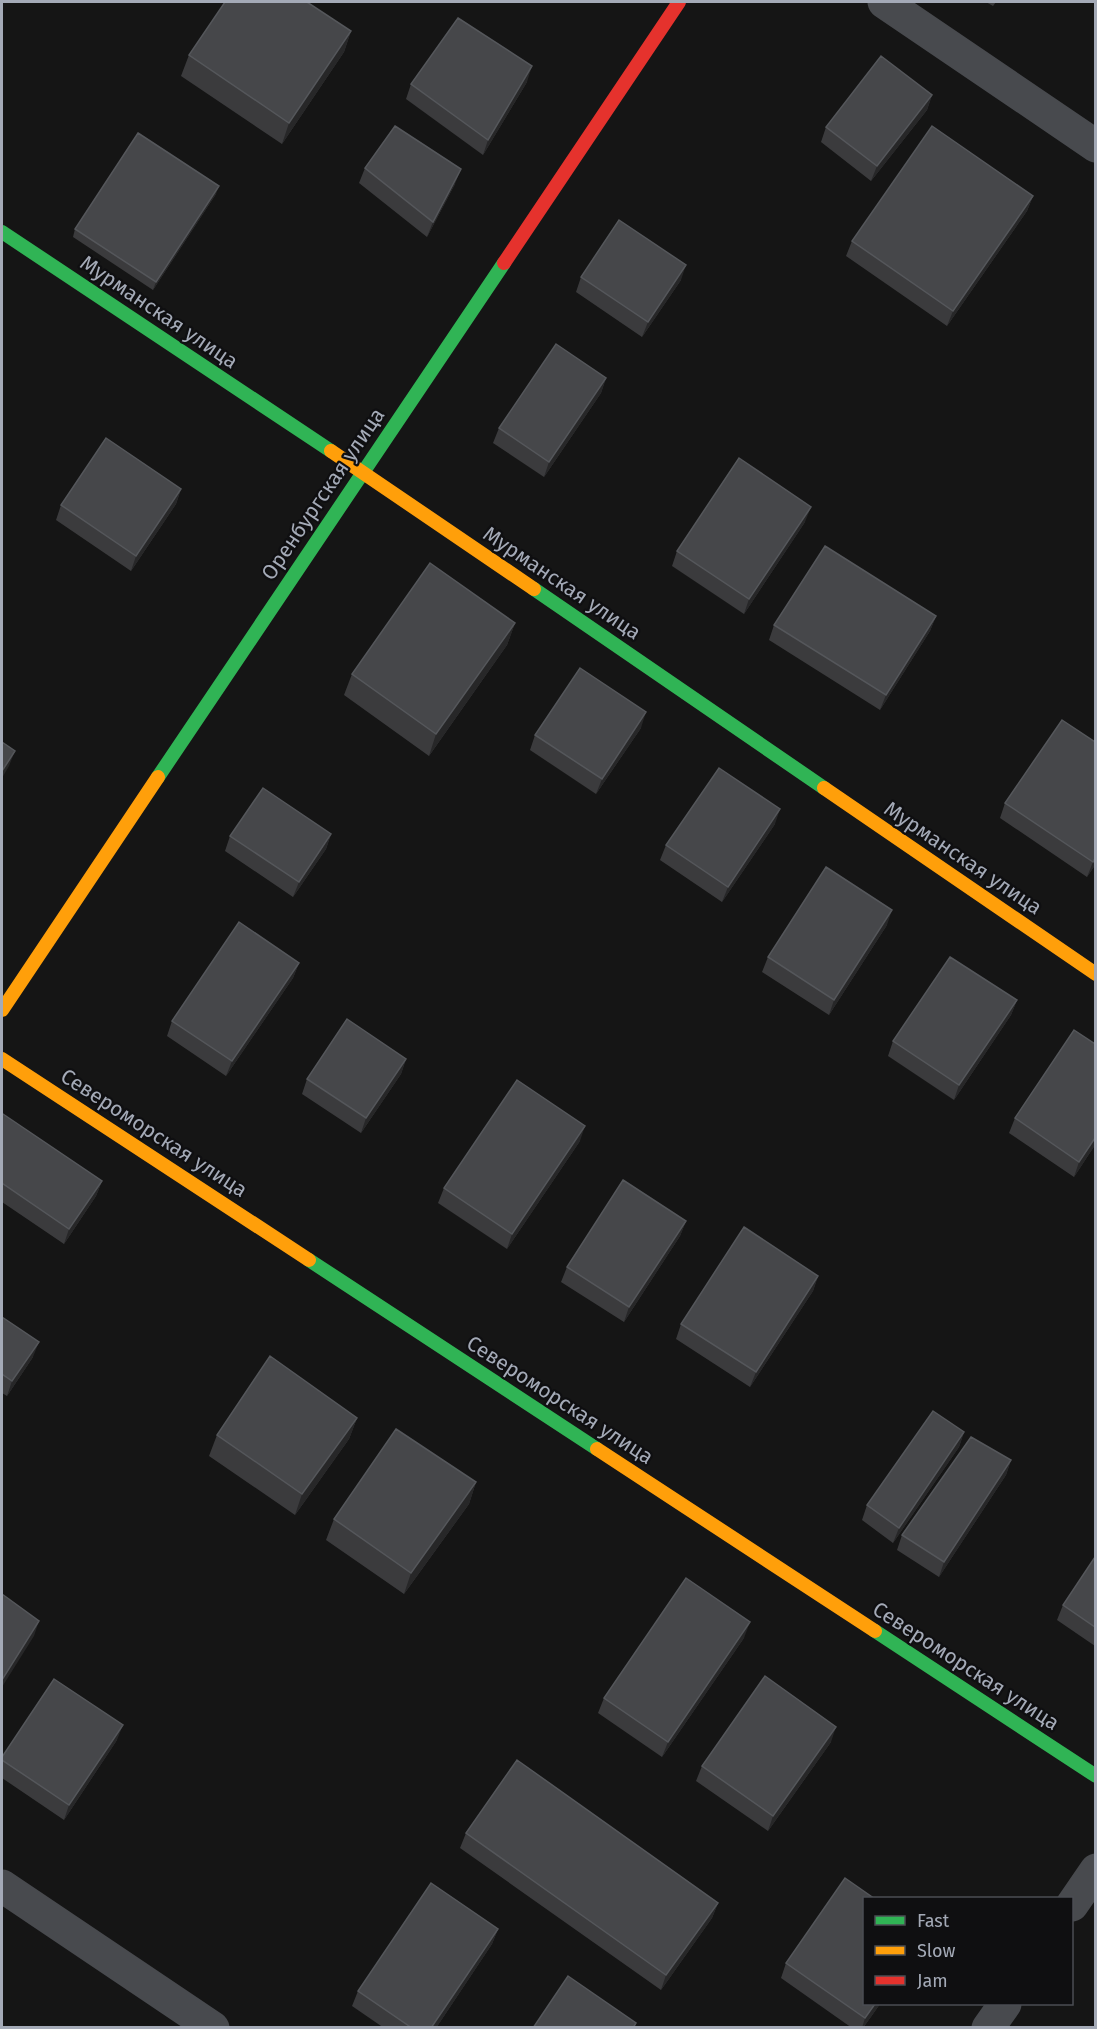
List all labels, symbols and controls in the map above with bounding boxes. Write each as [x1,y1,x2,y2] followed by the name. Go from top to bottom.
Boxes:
[75,250,243,374] street label: Мурманская улица
[256,403,390,585] street label: Оренбургская улица
[478,521,646,645] street label: Мурманская улица
[879,796,1047,920] street label: Мурманская улица
[56,1063,252,1203] street label: Североморская улица
[462,1330,658,1470] street label: Североморская улица
[868,1596,1064,1736] street label: Североморская улица
[863,1897,1073,2005] legend
[917,1910,950,1932] text: Fast
[917,1940,956,1962] text: Slow
[917,1970,948,1992] text: Jam

